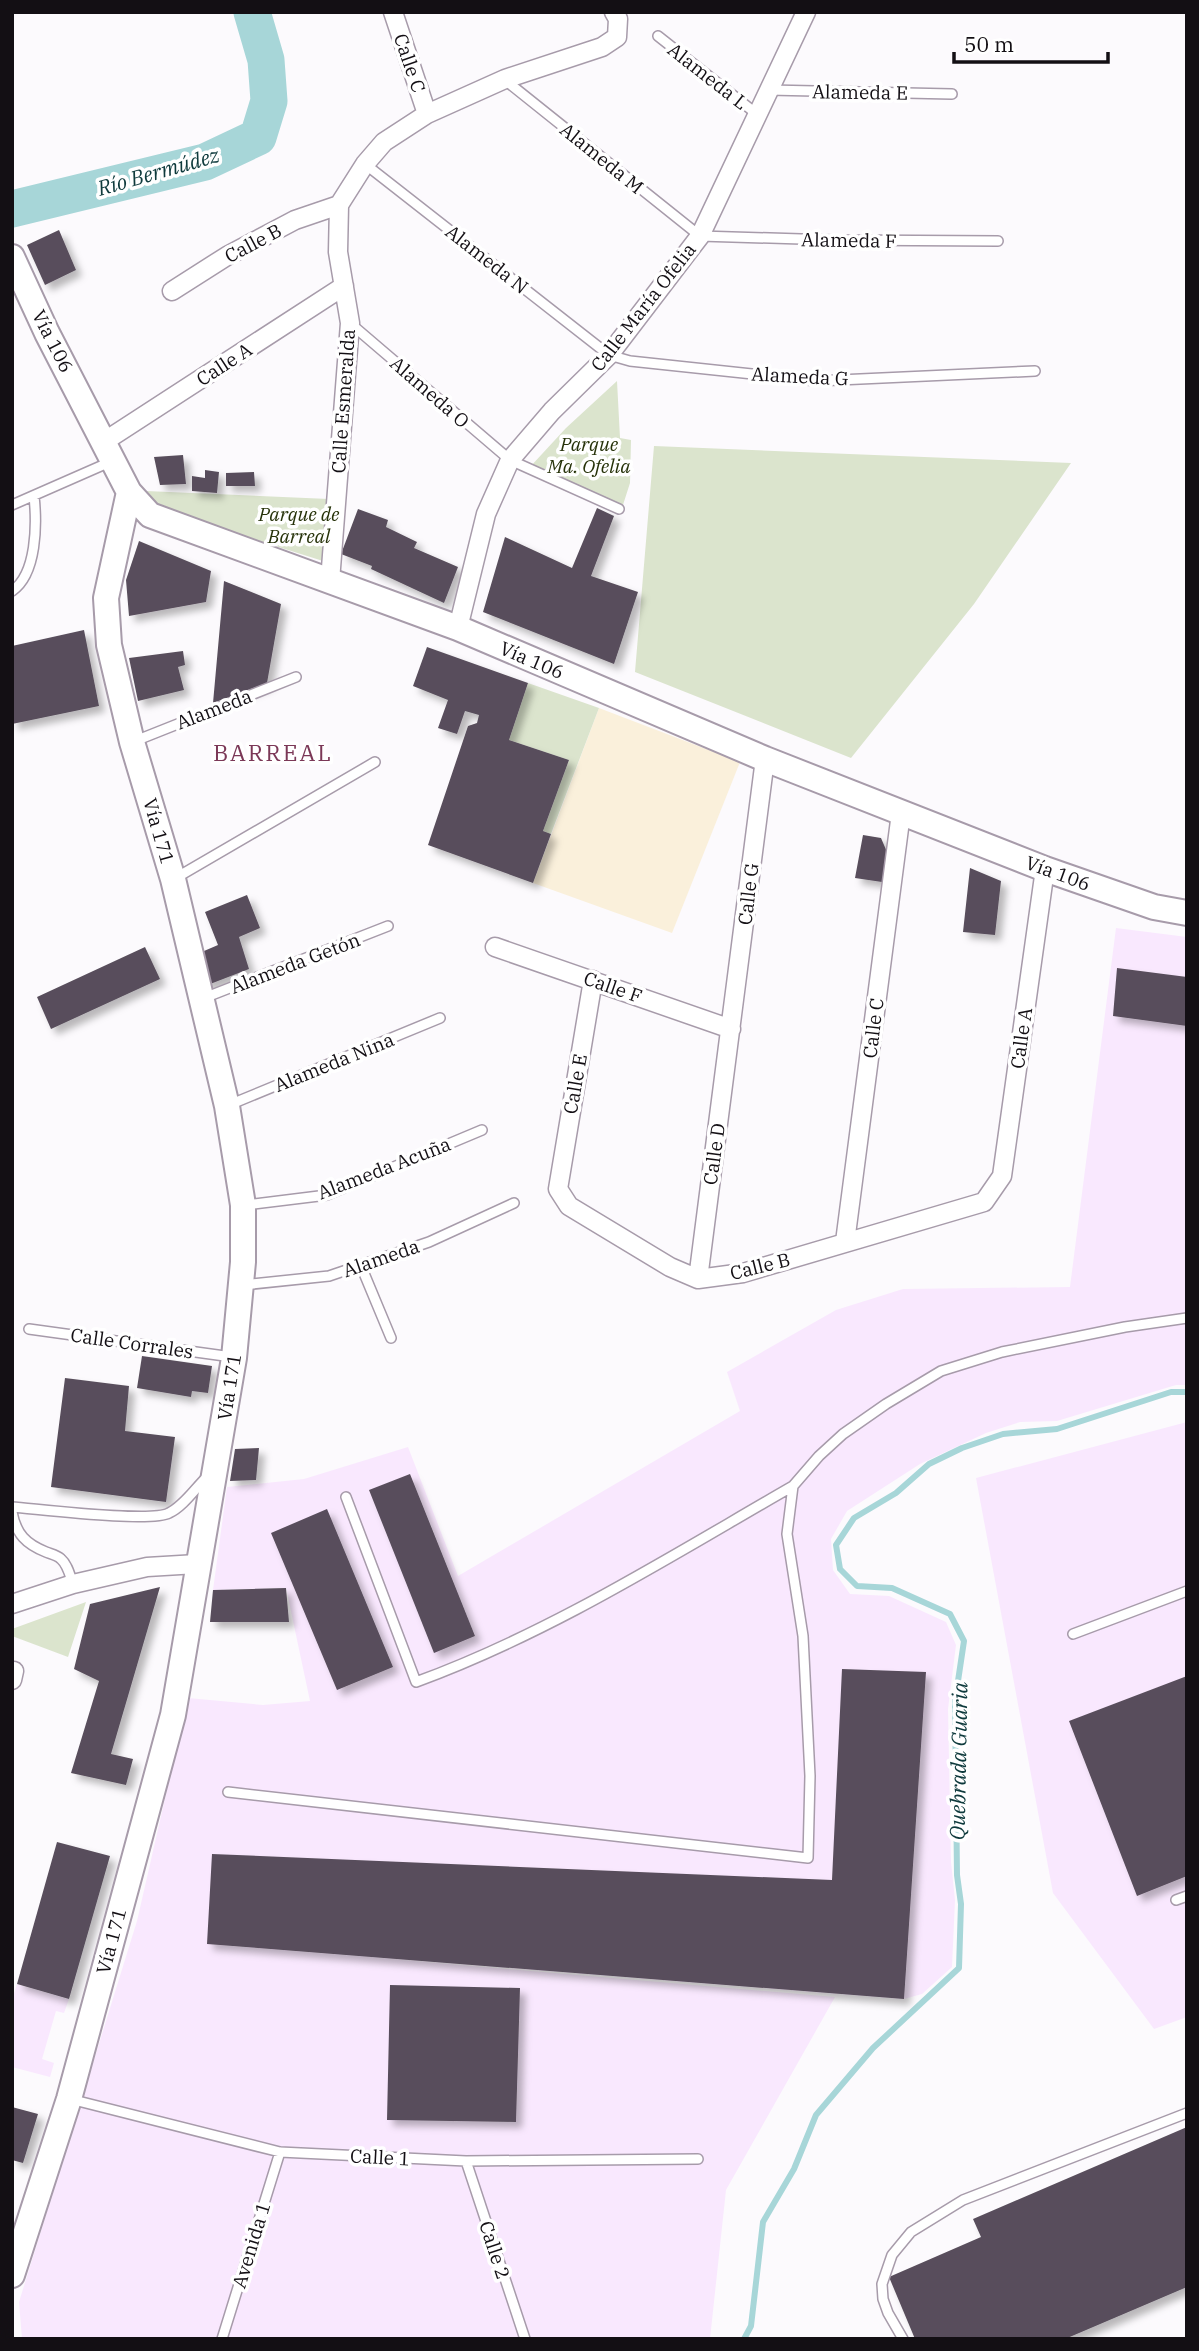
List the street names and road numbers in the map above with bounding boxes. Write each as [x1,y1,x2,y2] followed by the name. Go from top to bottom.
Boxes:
[389,30,431,96] street label: Calle C
[663,37,753,115] street label: Alameda L
[812,79,908,105] street label: Alameda E
[555,117,649,199] street label: Alameda M
[220,218,286,268] street label: Calle B
[441,219,533,299] street label: Alameda N
[801,227,897,253] street label: Alameda F
[585,238,701,376] street label: Calle María Ofelia
[27,306,79,376] street label: Vía 106
[326,328,360,474] street label: Calle Esmeralda
[192,337,256,391] street label: Calle A
[385,351,475,433] street label: Alameda O
[751,361,849,391] street label: Alameda G
[496,636,568,684] street label: Vía 106
[173,684,255,734] street label: Alameda
[138,795,180,867] street label: Vía 171
[1022,850,1094,896] street label: Vía 106
[732,862,764,926] street label: Calle G
[227,927,363,999] street label: Alameda Getón
[581,966,645,1008] street label: Calle F
[857,996,889,1060] street label: Calle C
[1005,1006,1037,1070] street label: Calle A
[271,1027,397,1097] street label: Alameda Nina
[558,1052,592,1116] street label: Calle E
[698,1122,730,1186] street label: Calle D
[314,1132,454,1204] street label: Alameda Acuña
[340,1234,422,1282] street label: Alameda
[727,1247,793,1285] street label: Calle B
[69,1323,195,1363] street label: Calle Corrales
[212,1352,246,1422] street label: Vía 171
[91,1905,131,1977] street label: Vía 171
[349,2143,411,2171] street label: Calle 1
[227,2199,275,2291] street label: Avenida 1
[474,2218,516,2282] street label: Calle 2

